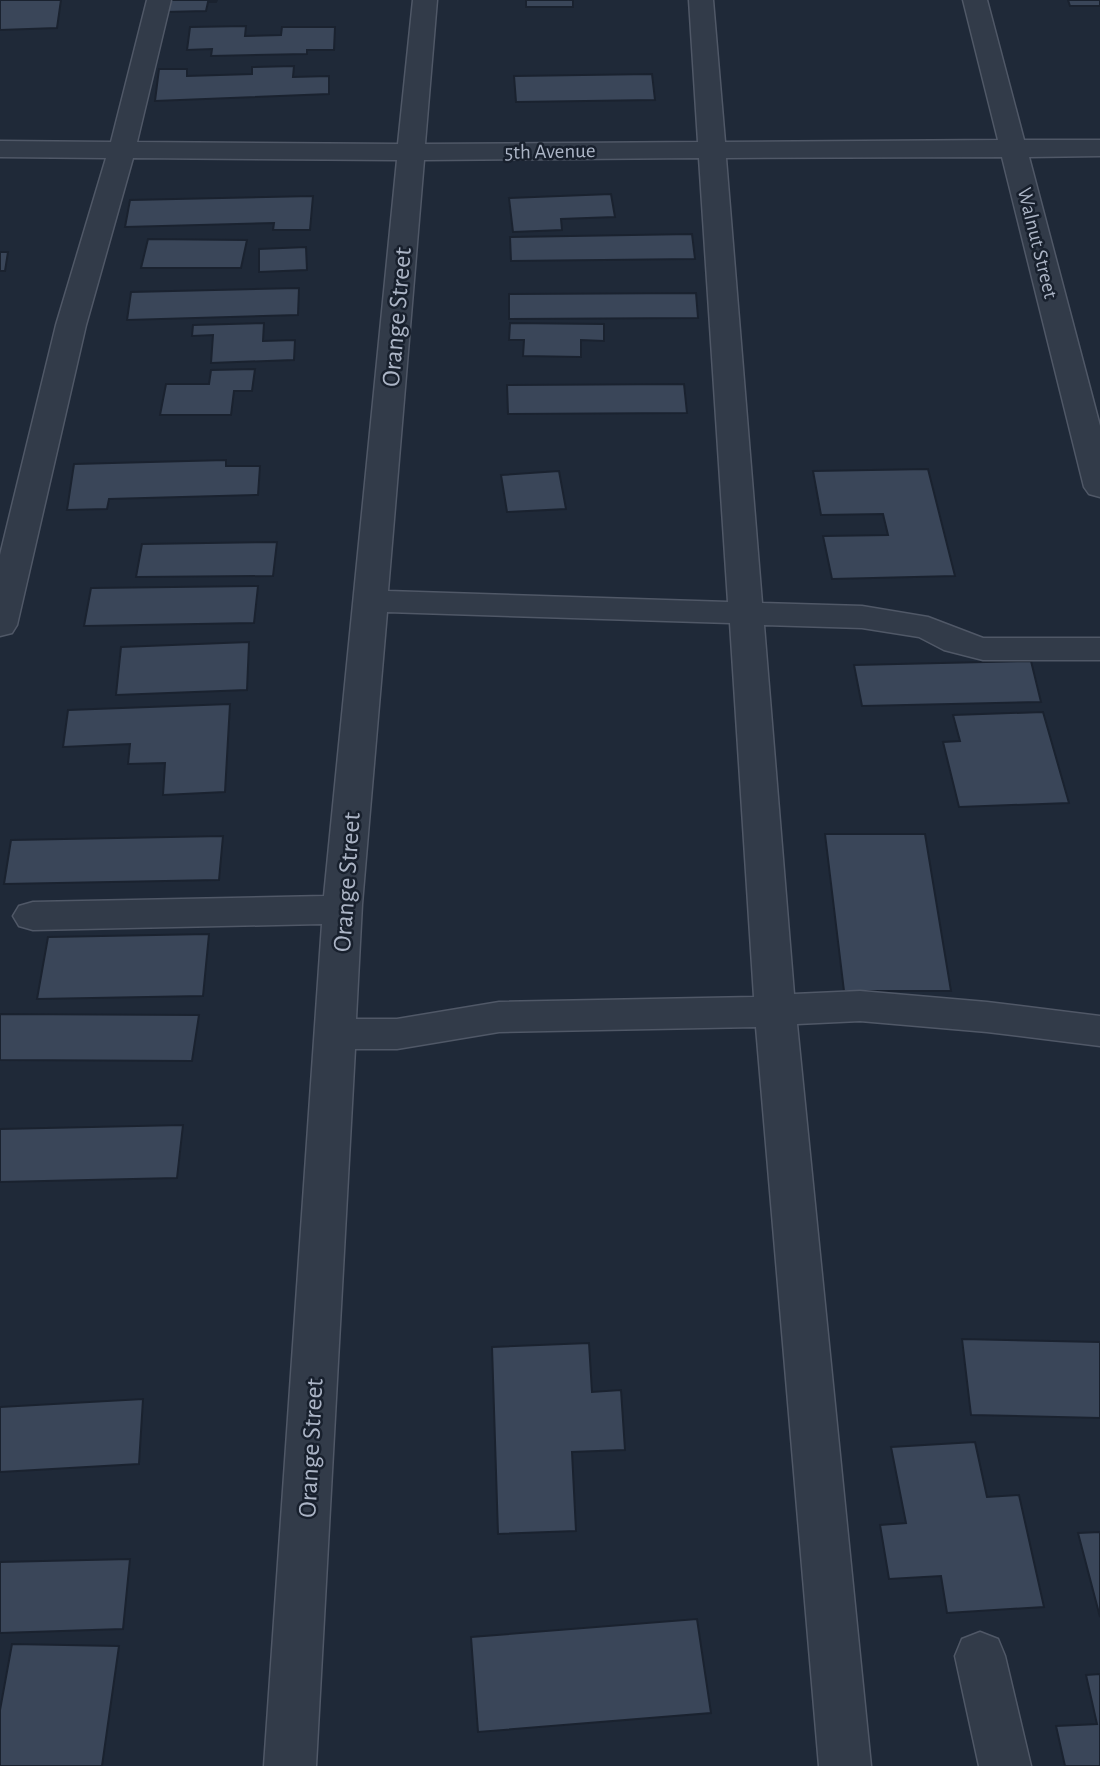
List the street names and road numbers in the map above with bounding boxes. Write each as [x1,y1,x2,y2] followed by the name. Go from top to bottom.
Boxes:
[504,140,596,163] street label: 5th Avenue
[1014,185,1062,301] street label: Walnut Street
[378,246,416,388] street label: Orange Street
[329,811,365,953] street label: Orange Street
[294,1377,328,1519] street label: Orange Street

